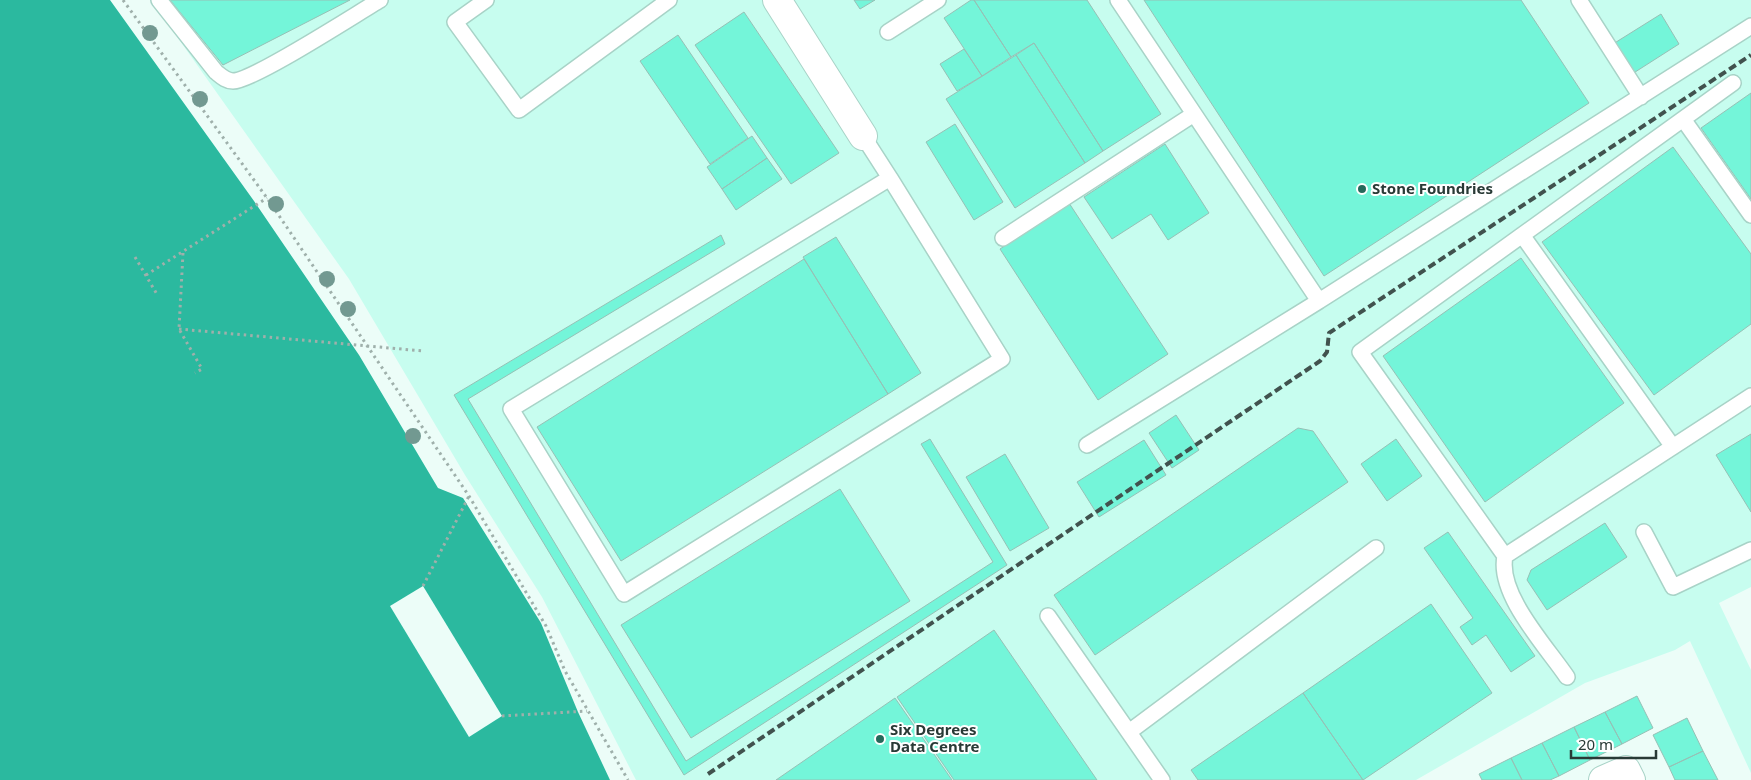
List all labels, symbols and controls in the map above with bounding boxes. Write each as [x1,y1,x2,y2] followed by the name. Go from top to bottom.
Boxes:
[1372,178,1493,198] place label: Stone Foundries
[1356,183,1368,195] marker: Stone Foundries
[890,719,980,756] place label: Six Degrees Data Centre
[1571,728,1656,760] scale bar
[874,733,886,745] marker: Six Degrees Data Centre
[1578,734,1613,754] text: 20 m

